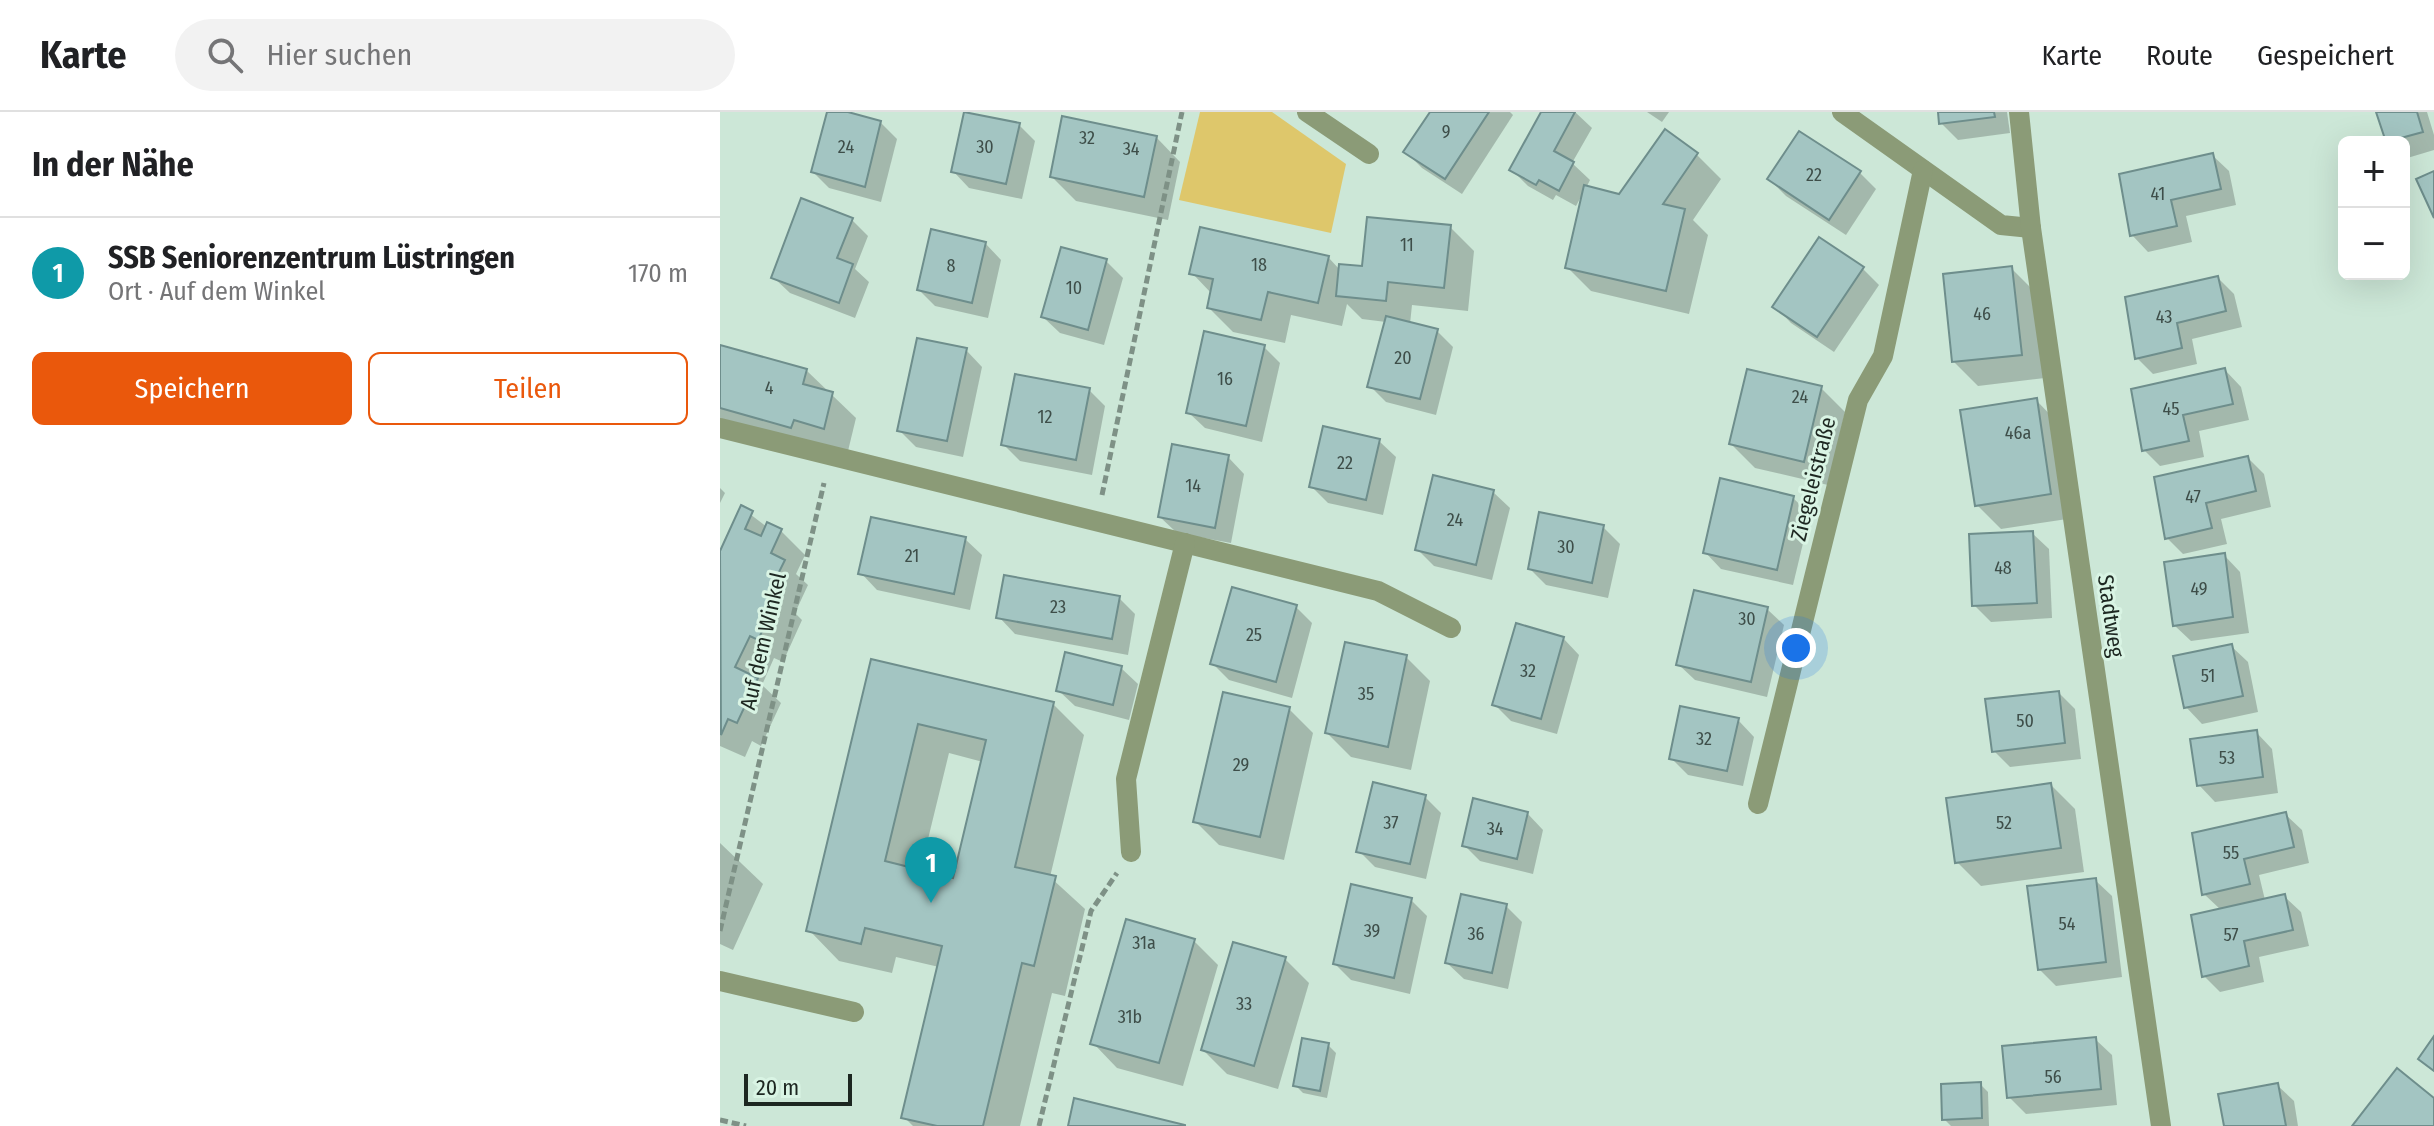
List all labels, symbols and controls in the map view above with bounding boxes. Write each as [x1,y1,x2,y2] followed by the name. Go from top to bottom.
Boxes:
[175,19,735,91] search box
[40,32,127,78] text: Karte
[203,33,247,77] icon: search
[267,37,412,73] text: Hier suchen
[2041,39,2102,72] text: Karte
[2146,39,2213,72] text: Route
[2257,39,2394,72] text: Gespeichert
[1442,121,1450,143] house number: 9
[1079,127,1095,149] house number: 32
[838,136,854,158] house number: 24
[976,136,994,158] house number: 30
[2338,136,2410,280] map controls
[2338,136,2410,208] button: +
[1123,138,1140,160] house number: 34
[32,144,194,185] text: In der Nähe
[1806,164,1822,186] house number: 22
[2151,183,2165,205] house number: 41
[2338,208,2410,280] button: −
[1400,234,1414,256] house number: 11
[108,240,515,276] text: SSB Seniorenzentrum Lüstringen
[1251,254,1267,276] house number: 18
[947,255,956,277] house number: 8
[53,258,64,289] text: 1
[628,258,688,289] text: 170 m
[108,276,325,307] text: Ort · Auf dem Winkel
[1066,277,1082,299] house number: 10
[1973,303,1991,325] house number: 46
[2156,306,2172,328] house number: 43
[1394,347,1412,369] house number: 20
[32,352,352,425] button: Speichern
[368,352,688,425] button: Teilen
[1217,368,1233,390] house number: 16
[765,377,774,399] house number: 4
[1792,386,1808,408] house number: 24
[2163,398,2179,420] house number: 45
[1038,406,1053,428] house number: 12
[1785,414,1841,544] street label: Ziegeleistraße
[2005,422,2031,444] house number: 46a
[1337,452,1353,474] house number: 22
[1185,475,1201,497] house number: 14
[2185,486,2201,508] house number: 47
[1447,509,1463,531] house number: 24
[1557,536,1575,558] house number: 30
[905,545,919,567] house number: 21
[1994,557,2012,579] house number: 48
[734,570,792,712] street label: Auf dem Winkel
[2092,573,2130,660] street label: Stadtweg
[2190,578,2208,600] house number: 49
[1050,596,1066,618] house number: 23
[1738,608,1756,630] house number: 30
[1246,624,1262,646] house number: 25
[1776,628,1816,668] your location
[1520,660,1536,682] house number: 32
[2201,665,2215,687] house number: 51
[1358,683,1374,705] house number: 35
[2016,710,2034,732] house number: 50
[1696,728,1712,750] house number: 32
[2219,747,2235,769] house number: 53
[1233,754,1249,776] house number: 29
[1383,812,1399,834] house number: 37
[1996,812,2012,834] house number: 52
[1487,818,1504,840] house number: 34
[905,837,957,903] pin: 1
[2223,842,2239,864] house number: 55
[2059,913,2076,935] house number: 54
[1364,920,1380,942] house number: 39
[1467,923,1485,945] house number: 36
[2223,924,2239,946] house number: 57
[1132,932,1156,954] house number: 31a
[1236,993,1252,1015] house number: 33
[1118,1006,1142,1028] house number: 31b
[2044,1066,2062,1088] house number: 56
[744,1070,852,1106] scale bar
[756,1074,799,1101] text: 20 m

